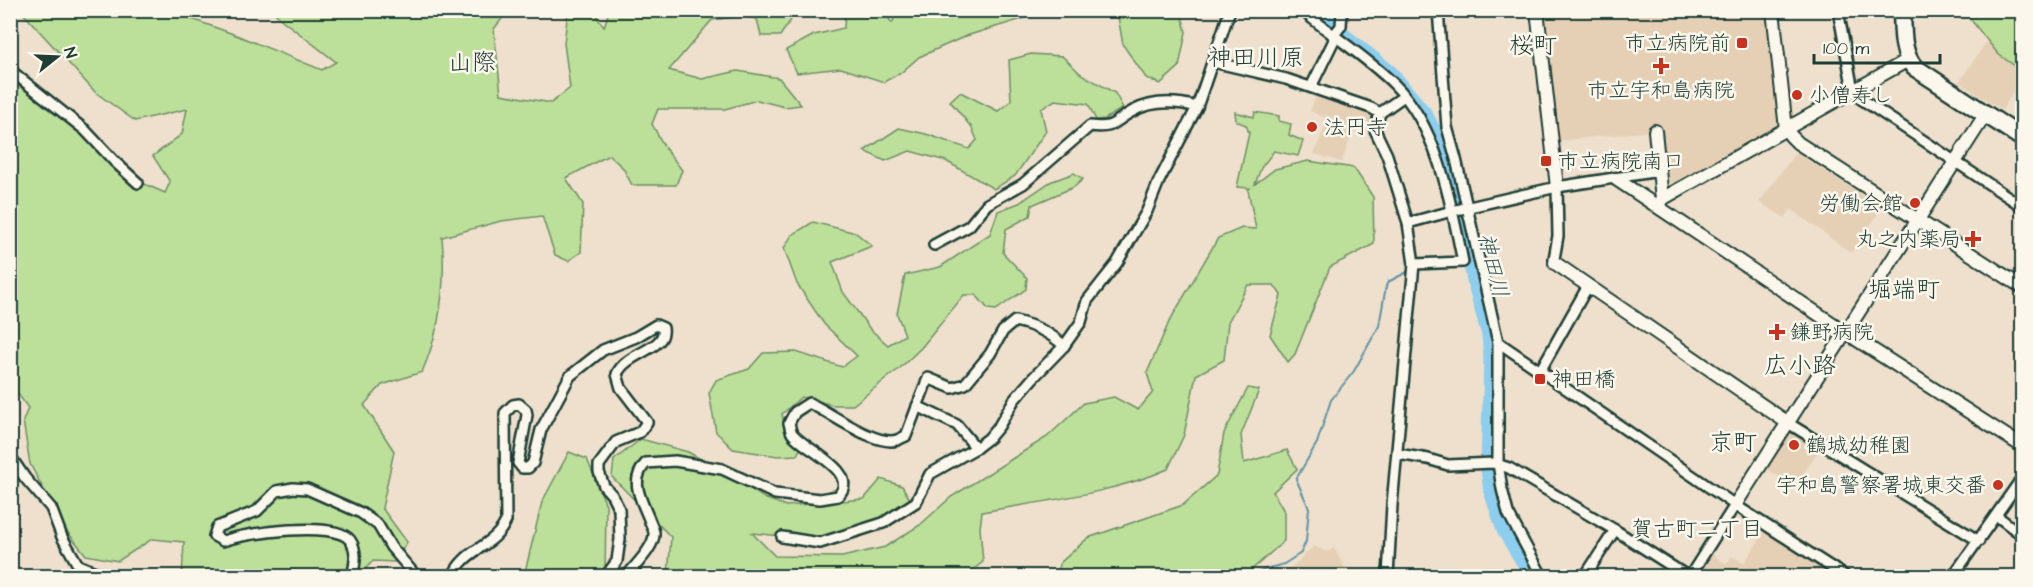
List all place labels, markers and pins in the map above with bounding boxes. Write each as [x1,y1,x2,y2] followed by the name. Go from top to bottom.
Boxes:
[1625,29,1730,58] place label: 市立病院前
[1735,36,1749,50] marker: 市立病院前
[1652,57,1670,75] marker: 市立宇和島病院
[1588,76,1735,105] place label: 市立宇和島病院
[1809,81,1893,110] place label: 小僧寿し
[1790,88,1804,102] marker: 小僧寿し
[1324,113,1387,142] place label: 法円寺
[1305,120,1319,134] marker: 法円寺
[1558,147,1684,176] place label: 市立病院南口
[1539,154,1553,168] marker: 市立病院南口
[1819,189,1903,218] place label: 労働会館
[1908,196,1922,210] marker: 労働会館
[1856,225,1961,254] place label: 丸之内薬局
[1966,232,1980,246] marker: 丸之内薬局
[1790,318,1874,347] place label: 鎌野病院
[1768,323,1786,341] marker: 鎌野病院
[1552,365,1615,394] place label: 神田橋
[1533,372,1547,386] marker: 神田橋
[1806,431,1911,460] place label: 鶴城幼稚園
[1787,438,1801,452] marker: 鶴城幼稚園
[1776,471,1986,500] place label: 宇和島警察署城東交番
[1991,478,2005,492] marker: 宇和島警察署城東交番

